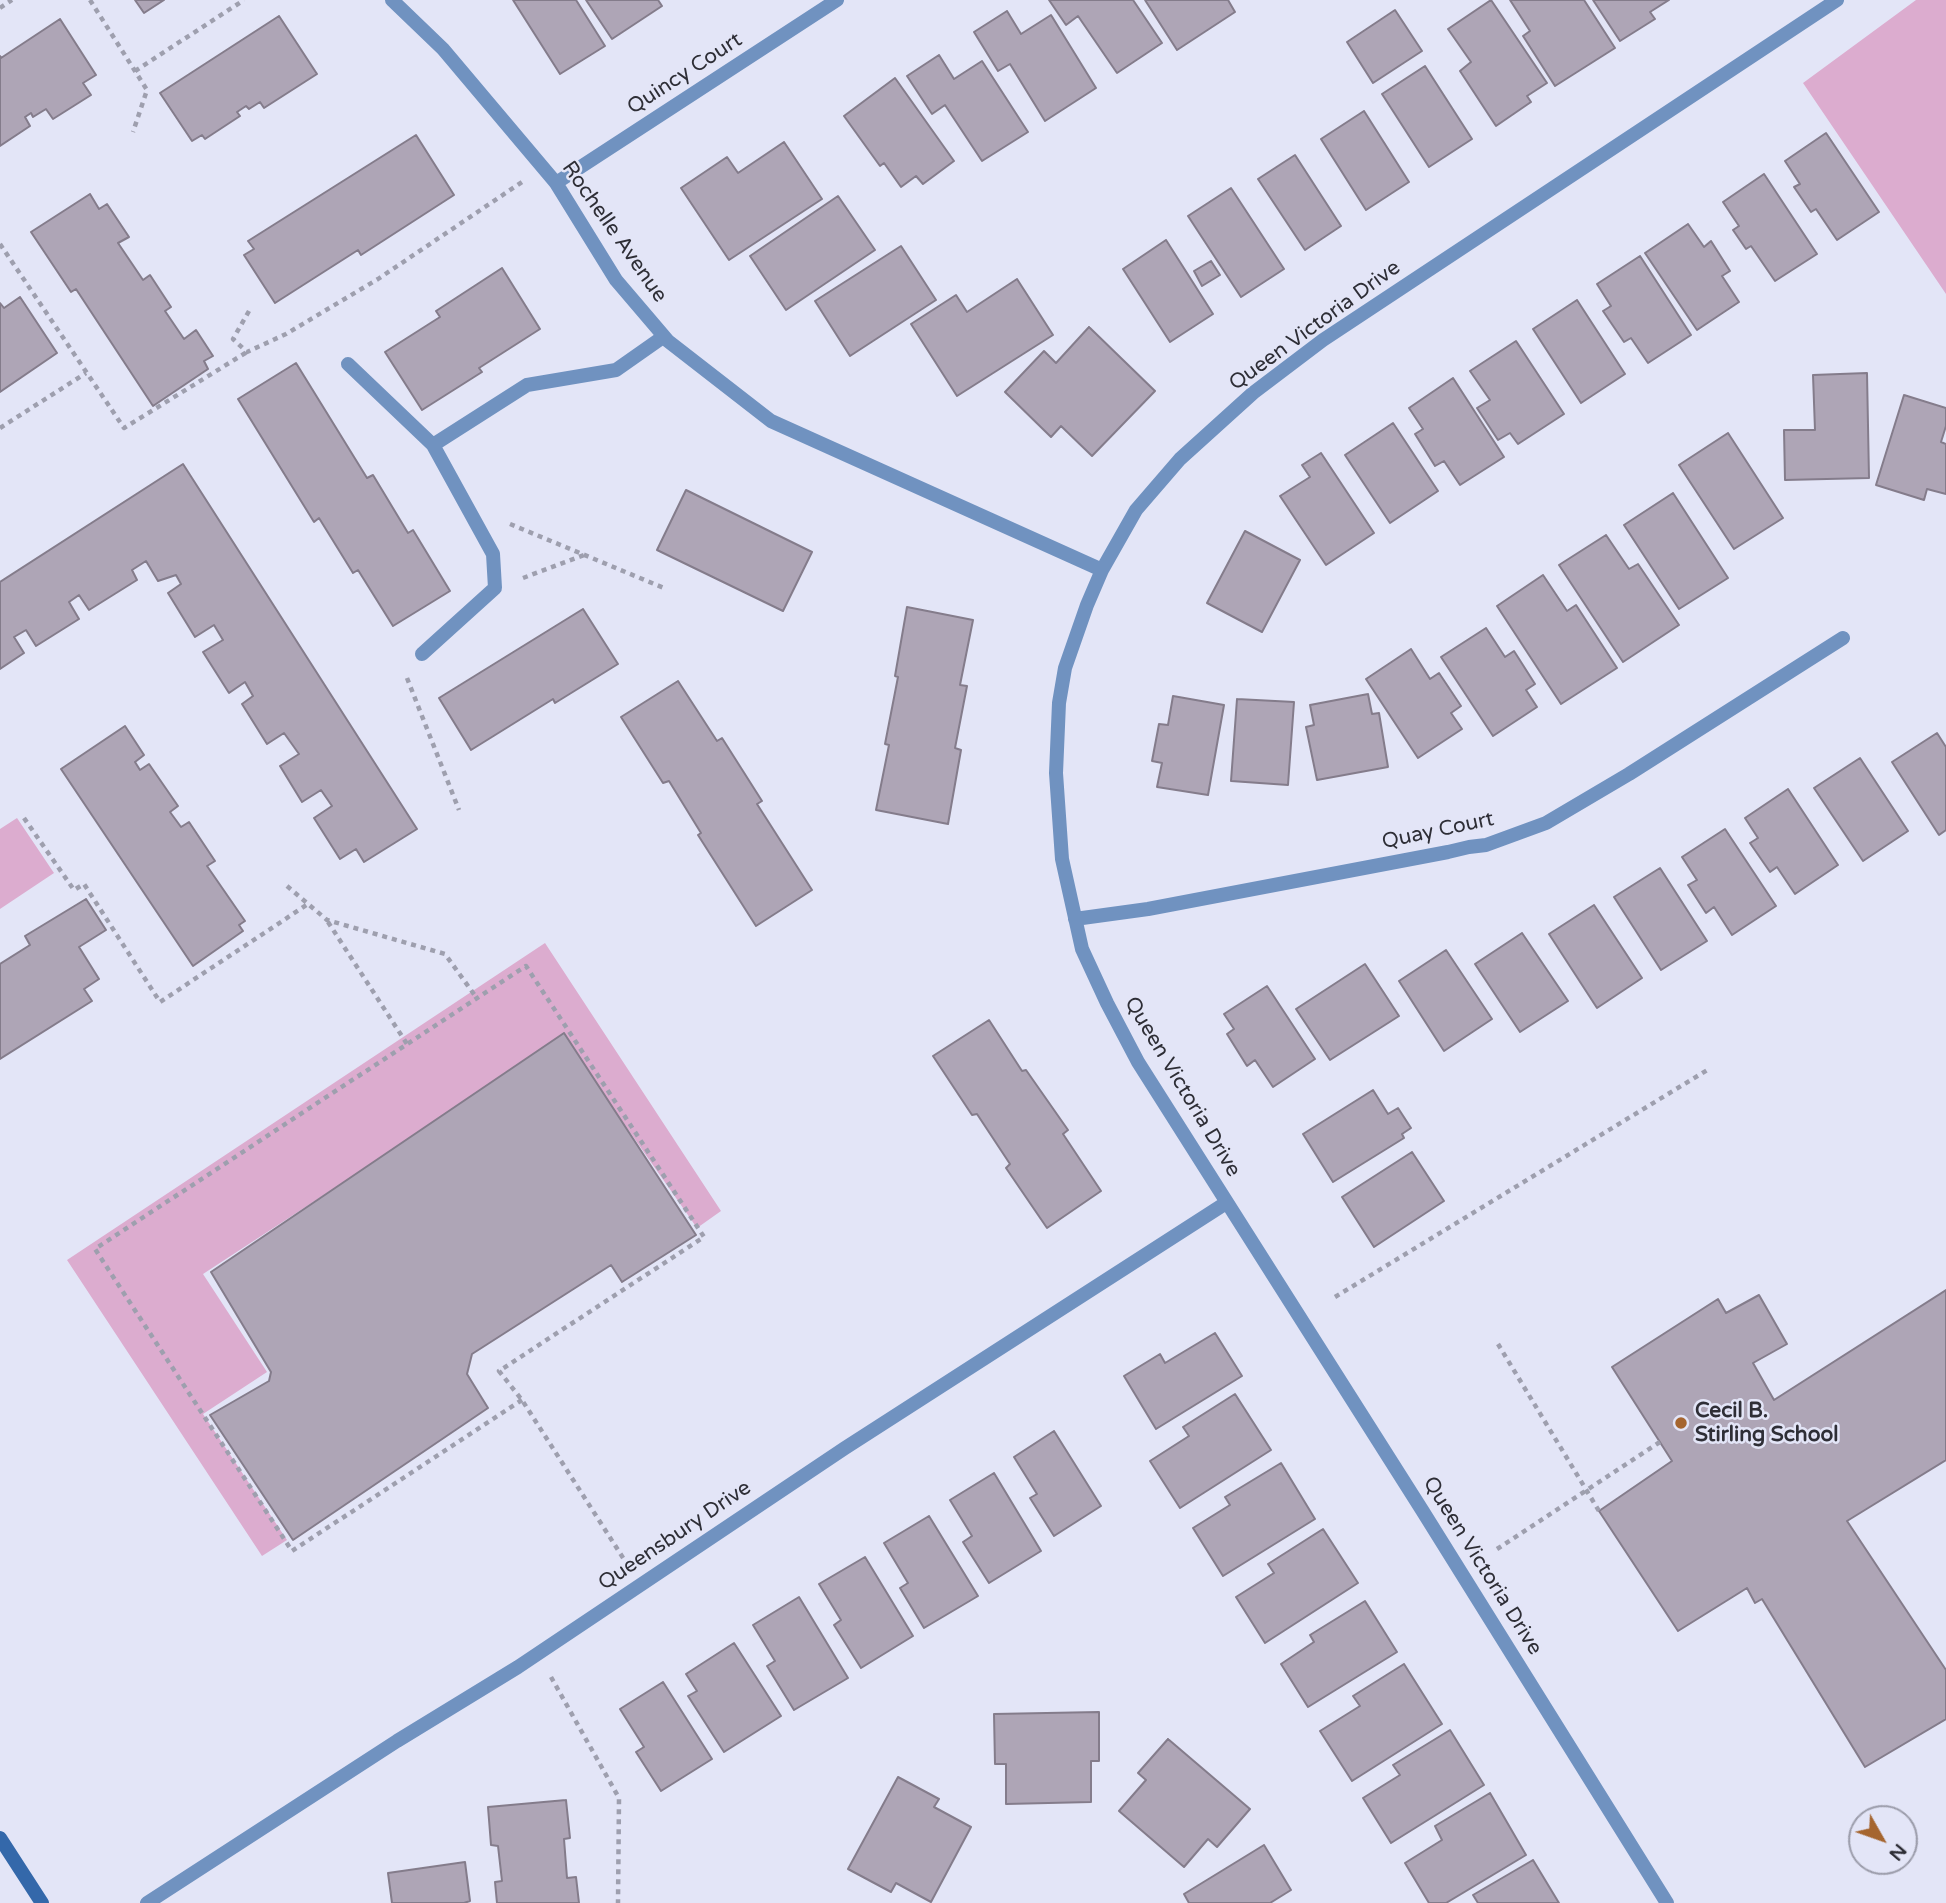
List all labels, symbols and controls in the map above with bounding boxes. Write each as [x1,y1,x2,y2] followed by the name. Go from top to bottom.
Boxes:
[623,28,747,120] street label: Quincy Court
[556,157,672,307] street label: Rochelle Avenue
[1225,255,1405,397] street label: Queen Victoria Drive
[1380,807,1496,855] street label: Quay Court
[1118,992,1246,1182] street label: Queen Victoria Drive
[1695,1398,1838,1448] place label: Cecil B. Stirling School
[1673,1415,1689,1431] marker: Cecil B. Stirling School
[1417,1472,1547,1660] street label: Queen Victoria Drive
[594,1476,756,1596] street label: Queensbury Drive
[1848,1805,1918,1875] north arrow
[1884,1839,1911,1865] text: N

